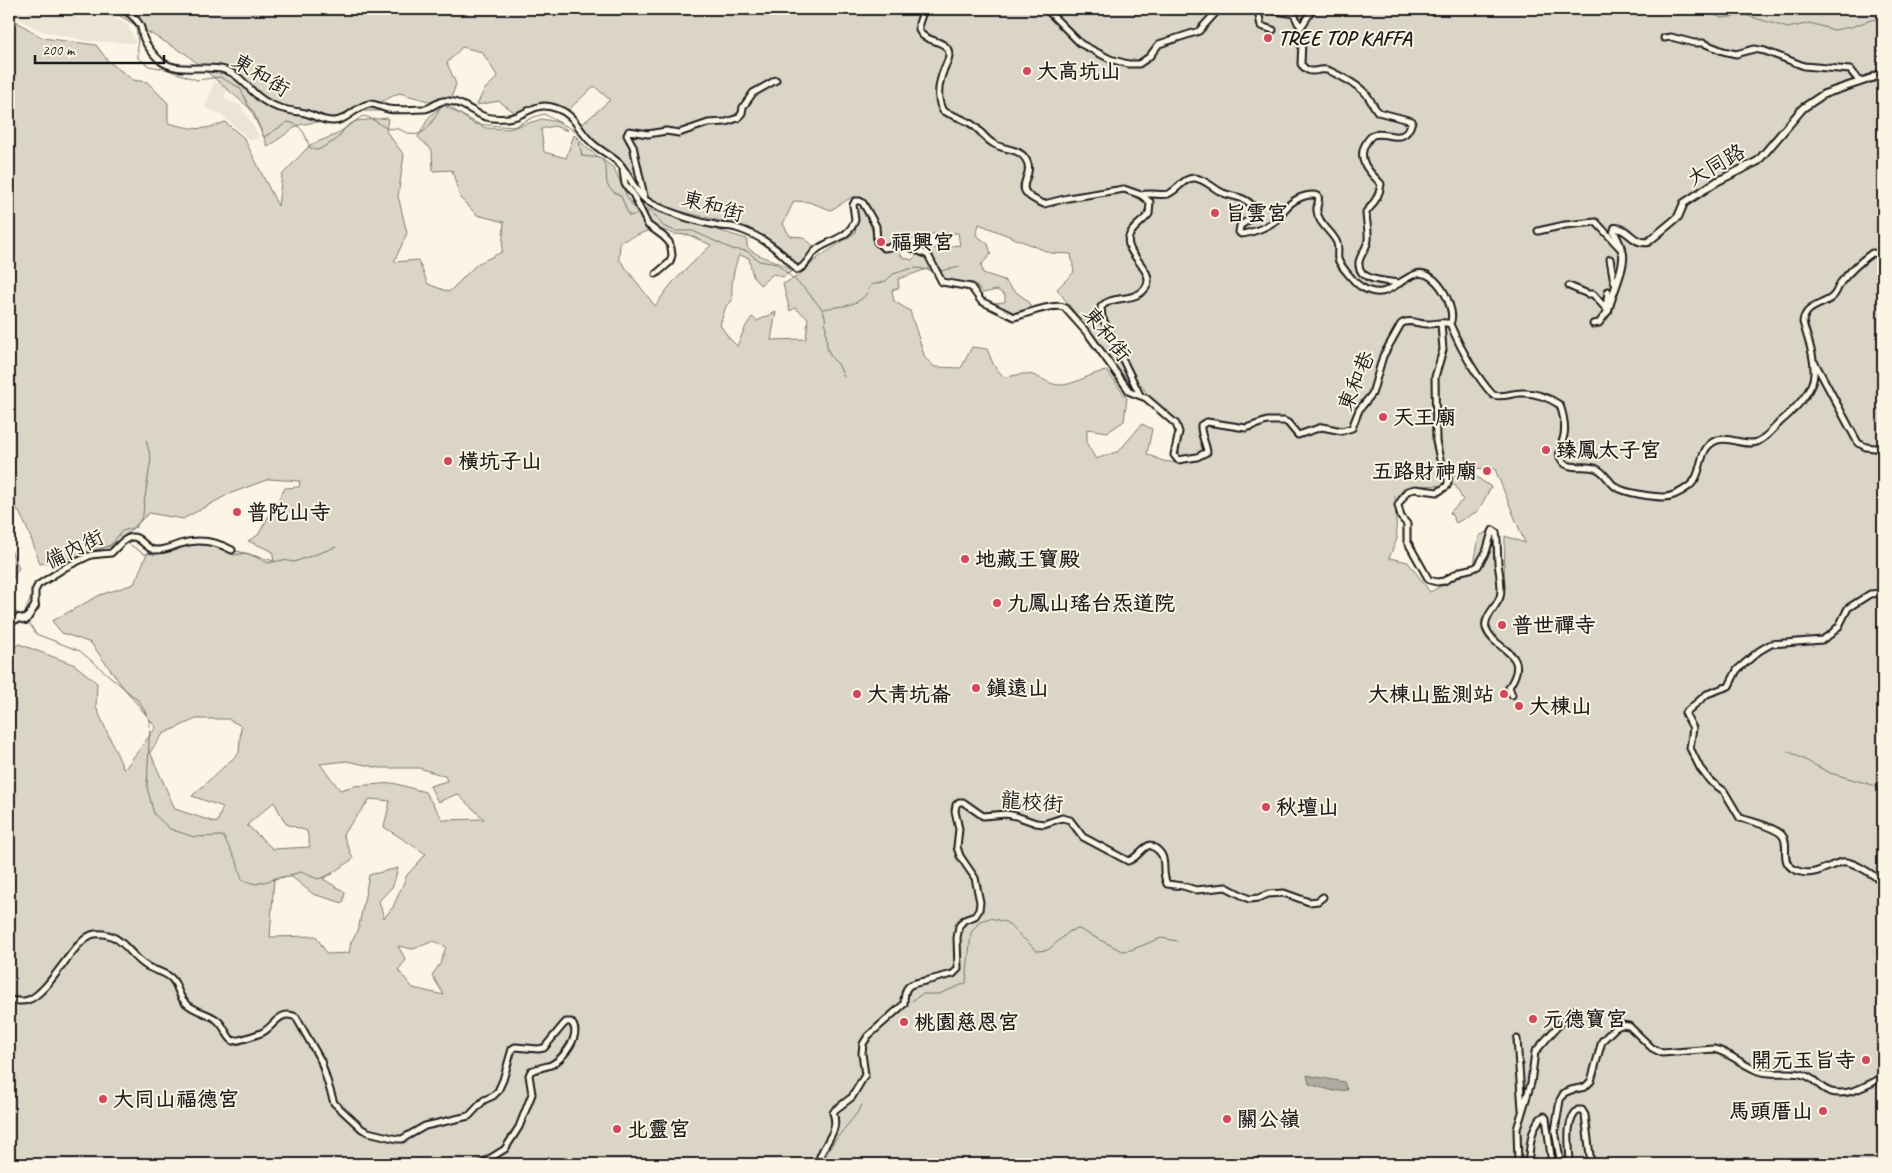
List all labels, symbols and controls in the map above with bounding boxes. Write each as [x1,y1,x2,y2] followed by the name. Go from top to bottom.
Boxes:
[1278,25,1413,51] place label: TREE TOP KAFFA
[35,32,164,64] scale bar
[1262,32,1274,44] marker: TREE TOP KAFFA
[42,41,76,60] text: 200 m
[227,48,295,102] street label: 東和街
[1037,58,1121,84] place label: 大高坑山
[1021,65,1033,77] marker: 大高坑山
[1682,138,1750,192] street label: 大同路
[679,185,747,227] street label: 東和街
[1225,200,1288,226] place label: 旨雲宮
[1209,207,1221,219] marker: 旨雲宮
[891,229,954,255] place label: 福興宮
[875,236,887,248] marker: 福興宮
[1077,301,1137,367] street label: 東和街
[1332,347,1380,415] street label: 東和巷
[1393,404,1456,430] place label: 天王廟
[1377,411,1389,423] marker: 天王廟
[1556,437,1661,463] place label: 臻鳳太子宮
[1540,444,1552,456] marker: 臻鳳太子宮
[458,448,542,474] place label: 橫坑子山
[442,455,454,467] marker: 橫坑子山
[1372,458,1477,484] place label: 五路財神廟
[1481,465,1493,477] marker: 五路財神廟
[247,499,331,525] place label: 普陀山寺
[231,506,243,518] marker: 普陀山寺
[40,524,108,574] street label: 備內街
[975,546,1080,572] place label: 地藏王寶殿
[959,553,971,565] marker: 地藏王寶殿
[1007,590,1175,616] place label: 九鳳山瑤台炁道院
[991,597,1003,609] marker: 九鳳山瑤台炁道院
[1512,612,1596,638] place label: 普世禪寺
[1496,619,1508,631] marker: 普世禪寺
[986,675,1049,701] place label: 鎮遠山
[867,681,951,707] place label: 大青坑崙
[1368,681,1494,707] place label: 大棟山監測站
[970,682,982,694] marker: 鎮遠山
[851,688,863,700] marker: 大青坑崙
[1498,688,1510,700] marker: 大棟山監測站
[1529,693,1592,719] place label: 大棟山
[1513,700,1525,712] marker: 大棟山
[1000,787,1064,817] street label: 龍校街
[1276,794,1339,820] place label: 秋壇山
[1260,801,1272,813] marker: 秋壇山
[1543,1006,1627,1032] place label: 元德寶宮
[914,1009,1019,1035] place label: 桃園慈恩宮
[1527,1013,1539,1025] marker: 元德寶宮
[898,1016,910,1028] marker: 桃園慈恩宮
[1751,1047,1856,1073] place label: 開元玉旨寺
[1860,1054,1872,1066] marker: 開元玉旨寺
[113,1086,239,1112] place label: 大同山福德宮
[97,1093,109,1105] marker: 大同山福德宮
[1729,1098,1813,1124] place label: 馬頭厝山
[1817,1105,1829,1117] marker: 馬頭厝山
[1237,1106,1300,1132] place label: 關公嶺
[1221,1113,1233,1125] marker: 關公嶺
[627,1116,690,1142] place label: 北靈宮
[611,1123,623,1135] marker: 北靈宮

